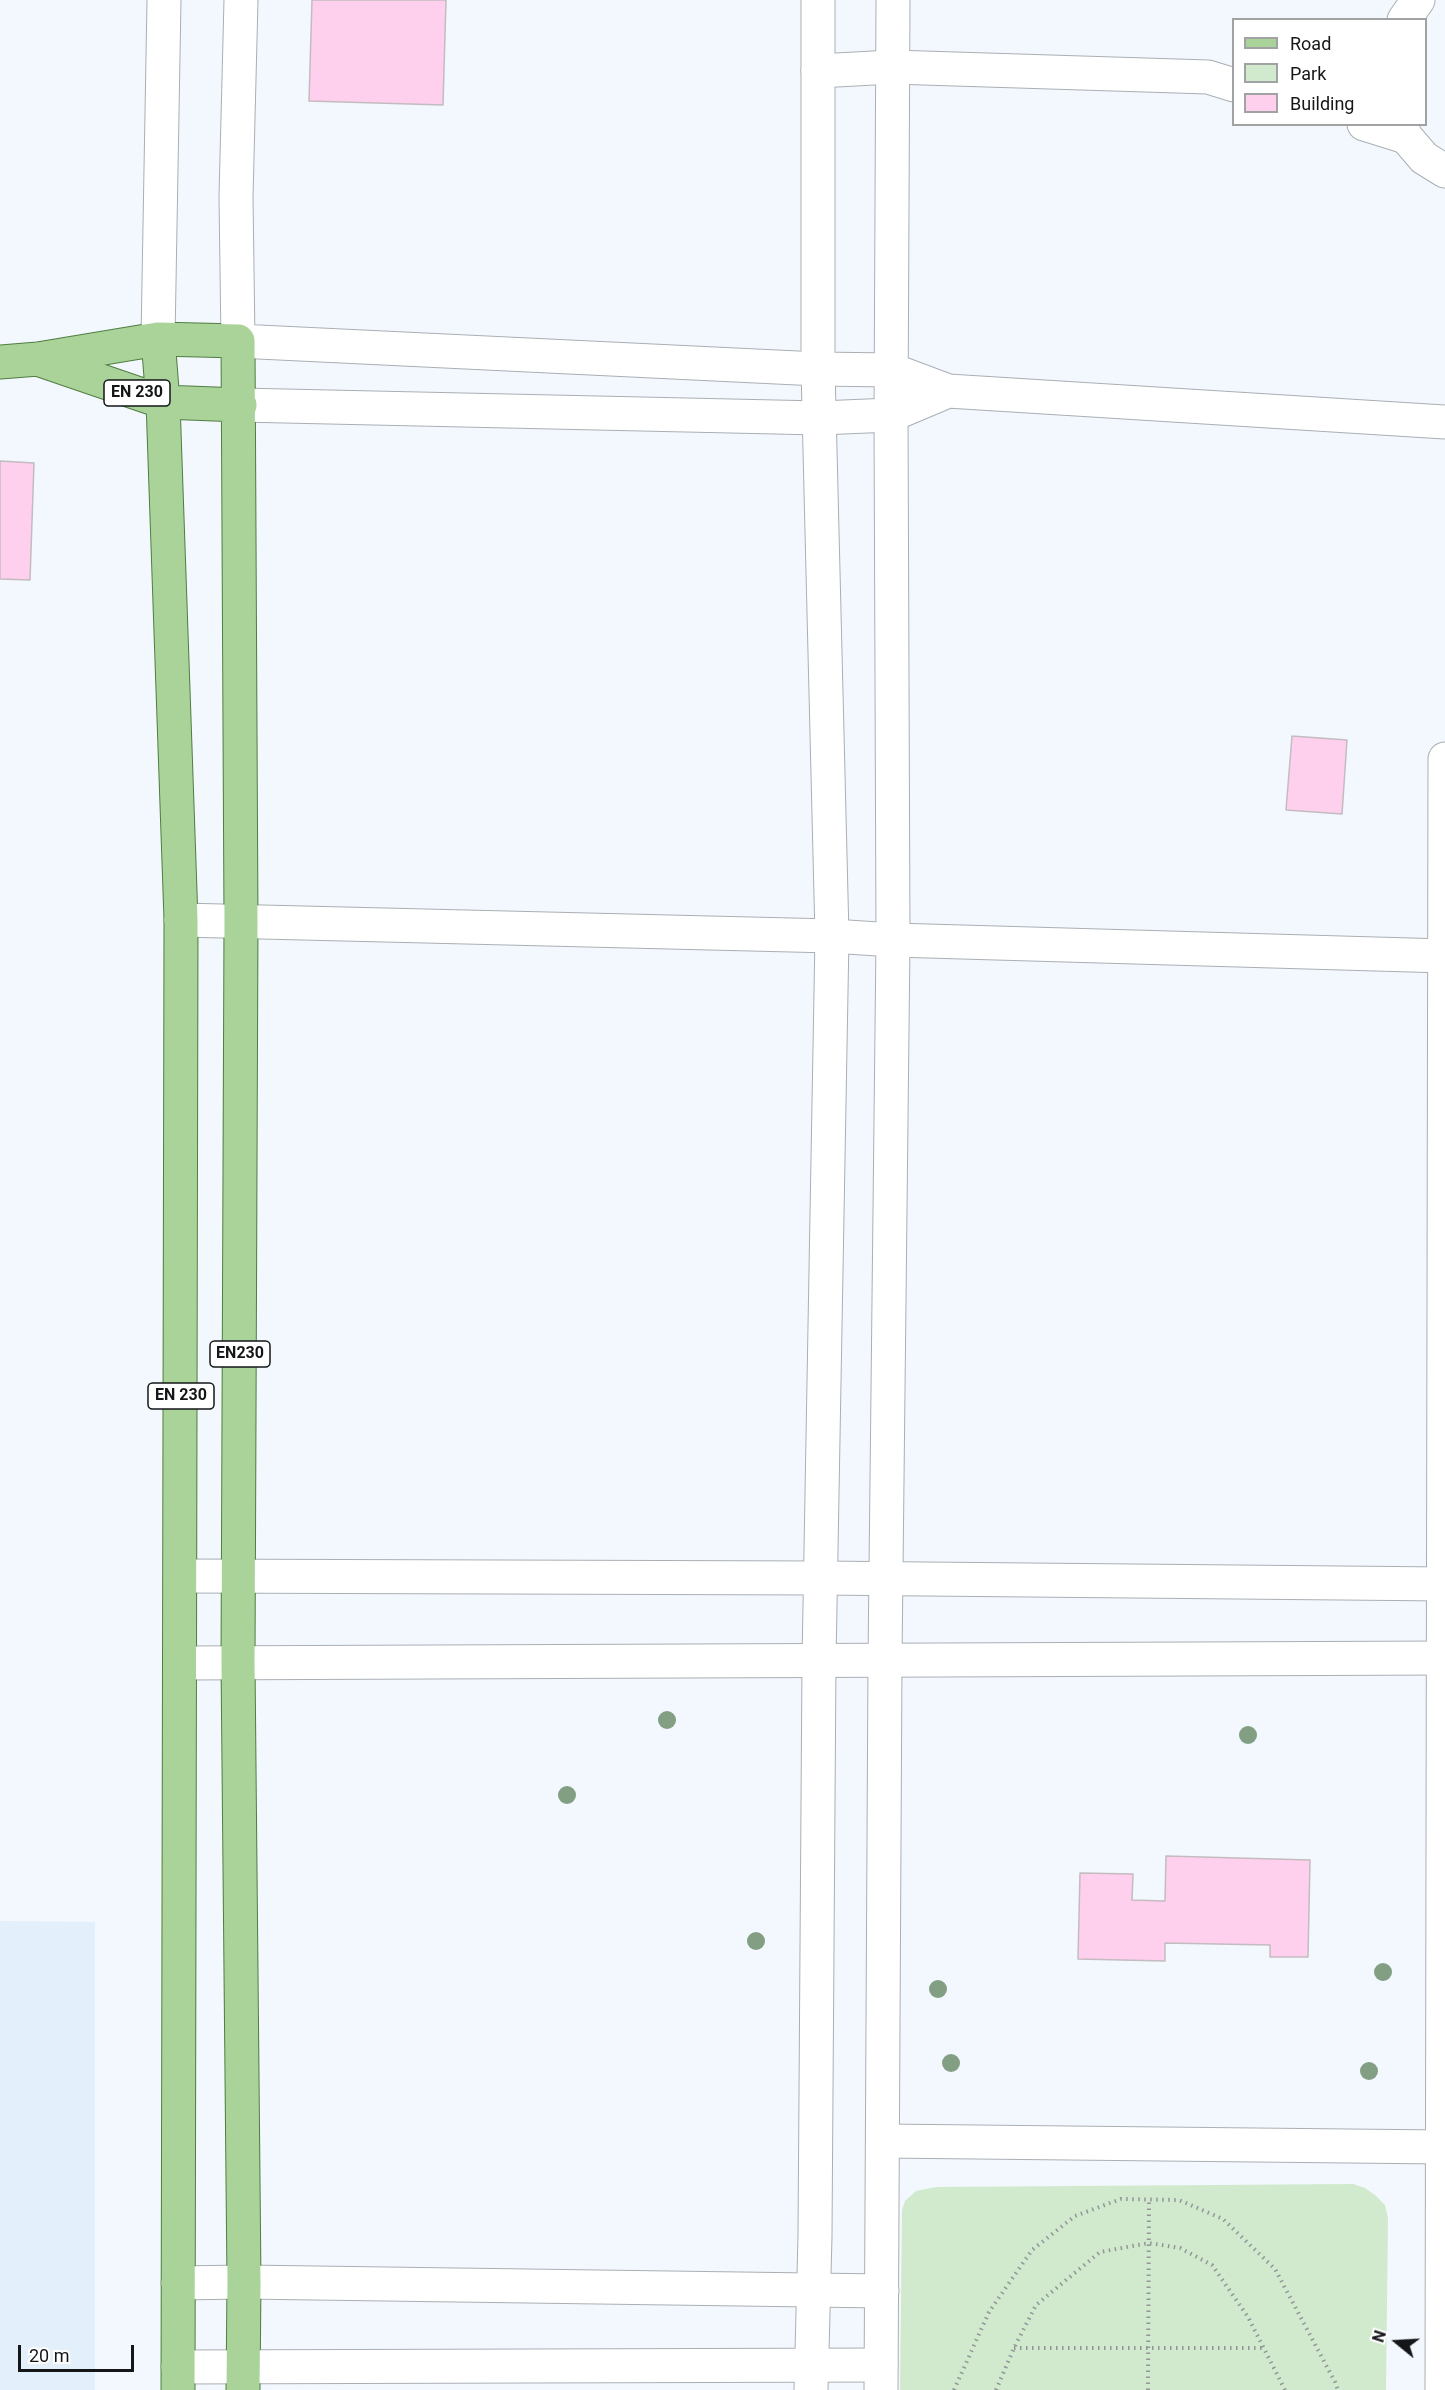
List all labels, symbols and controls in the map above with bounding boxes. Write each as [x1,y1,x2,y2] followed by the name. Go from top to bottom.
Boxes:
[1232,18,1427,126] legend
[1290,33,1331,54] text: Road
[1290,63,1326,84] text: Park
[1290,93,1354,114] text: Building
[104,380,170,406] road number: EN 230
[210,1341,270,1367] road number: EN230
[148,1383,214,1409] road number: EN 230
[1367,2312,1427,2372] north arrow
[1369,2328,1390,2345] text: N
[21,2333,136,2371] scale bar
[29,2345,69,2366] text: 20 m

